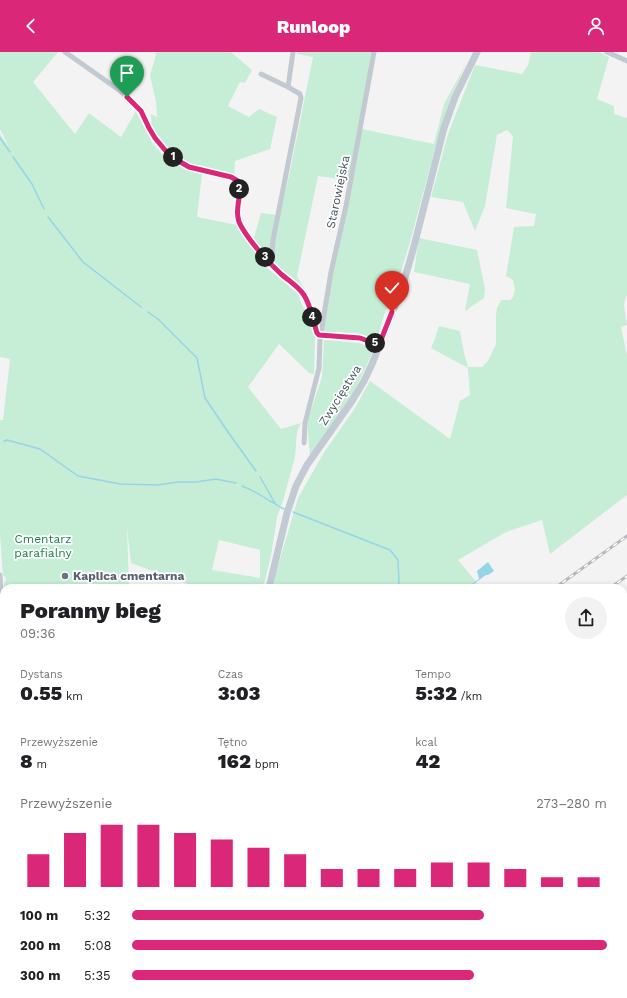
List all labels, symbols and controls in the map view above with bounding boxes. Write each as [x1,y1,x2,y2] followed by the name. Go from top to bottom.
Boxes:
[20,15,42,37] icon: back
[585,15,607,37] icon: person
[277,16,350,37] text: Runloop
[110,56,144,97] pin
[116,62,138,84] icon: arrive
[163,147,183,167] pin: 1
[171,150,175,163] text: 1
[323,154,353,230] street label: Starowiejska
[229,179,249,199] pin: 2
[236,182,242,195] text: 2
[255,247,275,267] pin: 3
[262,250,268,263] text: 3
[375,271,409,312] pin
[381,277,403,299] icon: check
[302,307,322,327] pin: 4
[308,310,316,323] text: 4
[365,333,385,353] pin: 5
[372,336,378,349] text: 5
[316,362,364,428] street label: Zwycięstwa
[14,532,73,560] park label: Cmentarz parafialny
[73,569,185,583] place label: Kaplica cmentarna
[60,571,70,581] marker: Kaplica cmentarna
[565,597,607,639] button: share
[20,598,161,623] text: Poranny bieg
[20,626,55,641] text: 09:36
[20,668,63,681] text: Dystans
[218,668,243,681] text: Czas
[415,668,451,681] text: Tempo
[20,681,62,705] text: 0.55
[218,681,261,705] text: 3:03
[415,681,457,705] text: 5:32
[62,690,83,703] text: km
[457,690,482,703] text: /km
[20,736,98,749] text: Przewyższenie
[218,736,247,749] text: Tętno
[415,736,437,749] text: kcal
[20,749,33,773] text: 8
[218,749,251,773] text: 162
[415,749,440,773] text: 42
[33,758,47,771] text: m
[251,758,279,771] text: bpm
[20,796,112,811] text: Przewyższenie
[536,796,607,811] text: 273–280 m
[20,908,58,923] text: 100 m
[84,908,111,923] text: 5:32
[20,938,60,953] text: 200 m
[84,938,112,953] text: 5:08
[20,968,60,983] text: 300 m
[84,968,111,983] text: 5:35

